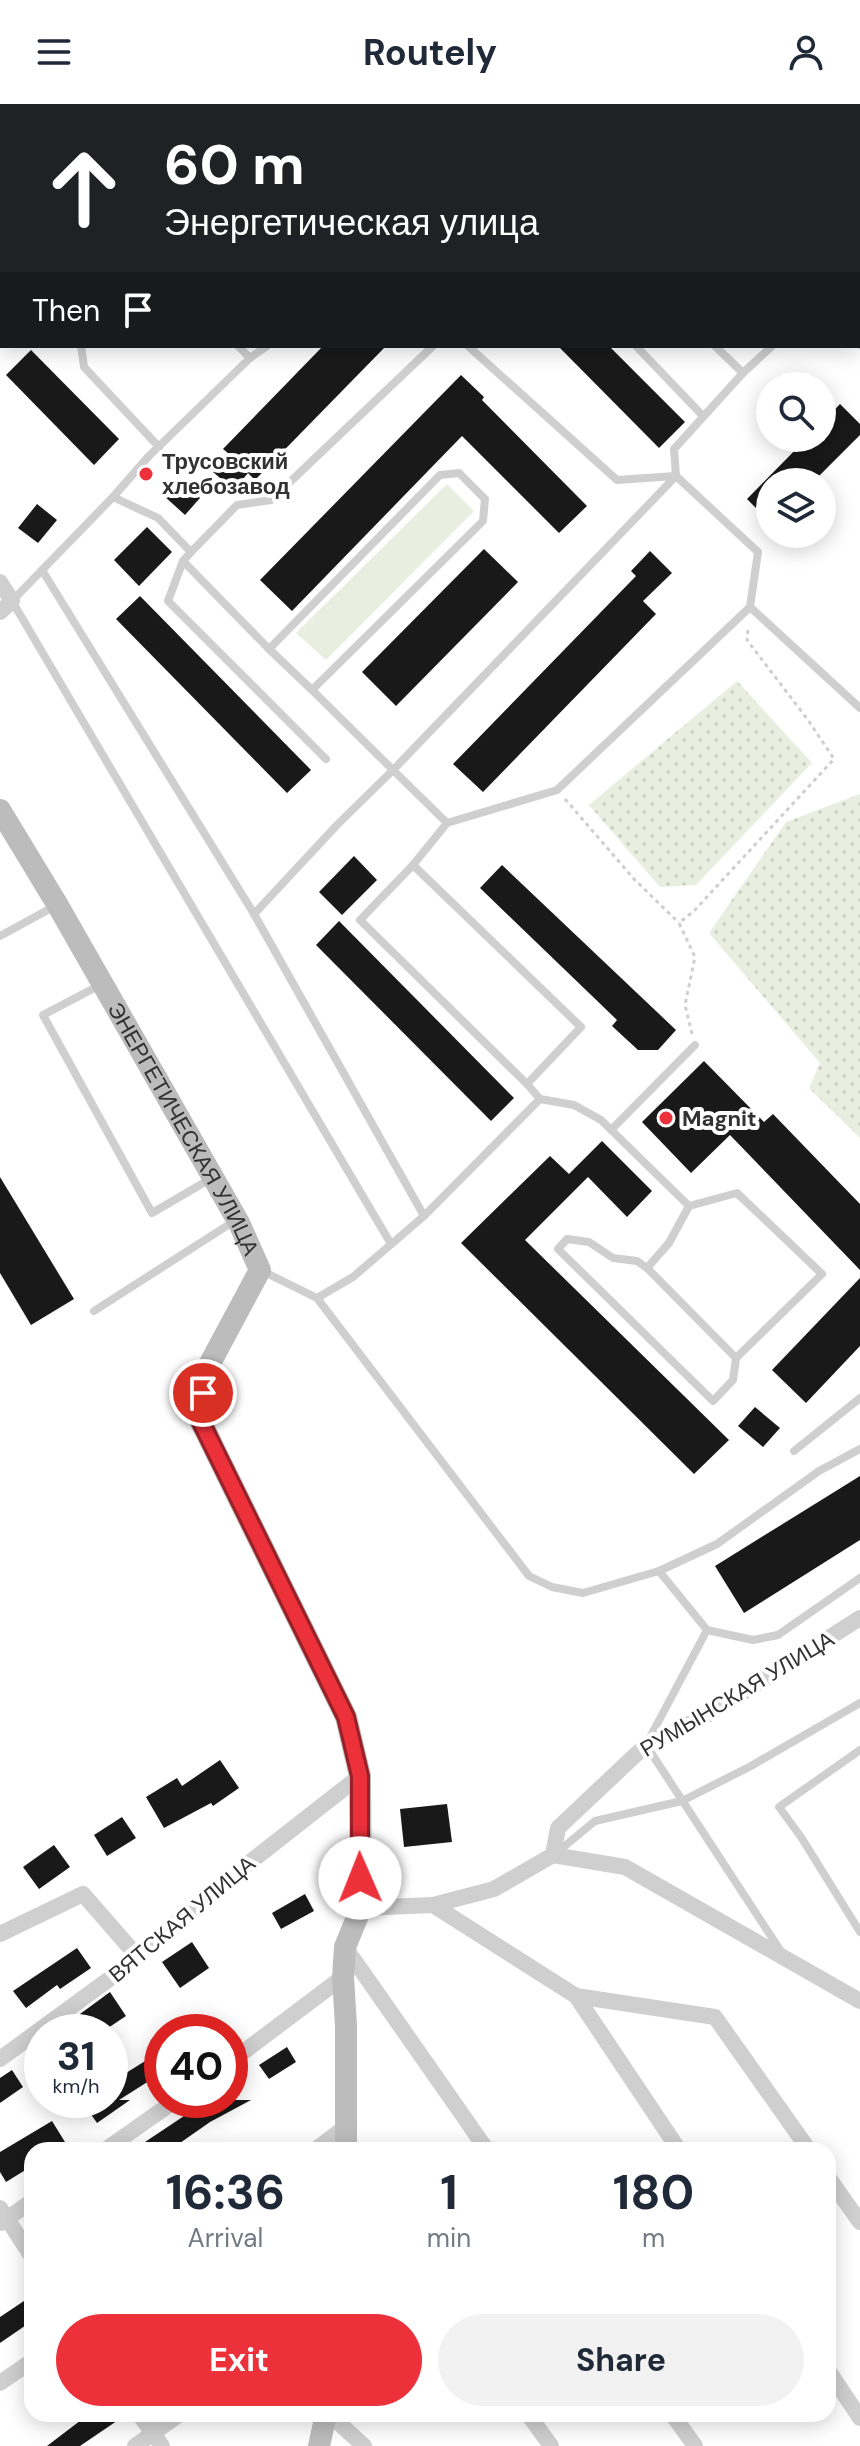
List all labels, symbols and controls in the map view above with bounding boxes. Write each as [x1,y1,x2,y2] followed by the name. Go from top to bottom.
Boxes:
[363,29,497,76] text: Routely
[32,30,76,74] icon: menu
[784,30,828,74] icon: person
[164,128,305,201] text: 60 m
[32,136,136,240] icon: ahead
[164,199,539,246] text: Энергетическая улица
[116,288,160,332] icon: arrive
[32,291,100,330] text: Then
[756,372,836,548] map controls
[756,372,836,452] button: search
[162,447,290,501] place label: Трусовский хлебозавод
[137,465,155,483] marker: Трусовский хлебозавод
[756,468,836,548] button: layers
[101,997,266,1260] street label: ЭНЕРГЕТИЧЕСКАЯ УЛИЦА
[682,1104,757,1133] place label: Magnit
[657,1109,675,1127] marker: Magnit
[169,1359,237,1427] pin
[181,1371,225,1415] icon: arrive
[635,1624,840,1763] street label: РУМЫНСКАЯ УЛИЦА
[318,1836,402,1920] position arrow
[103,1849,262,1989] street label: ВЯТСКАЯ УЛИЦА
[144,2014,248,2118] speed limit sign: 40
[57,2030,95,2082] text: 31
[52,2073,100,2099] text: km/h
[166,2161,285,2224] text: 16:36
[440,2161,458,2224] text: 1
[613,2161,694,2224] text: 180
[187,2221,263,2255] text: Arrival
[427,2221,471,2255] text: min
[642,2221,665,2255] text: m
[56,2314,422,2406] button: Exit
[438,2314,804,2406] button: Share

